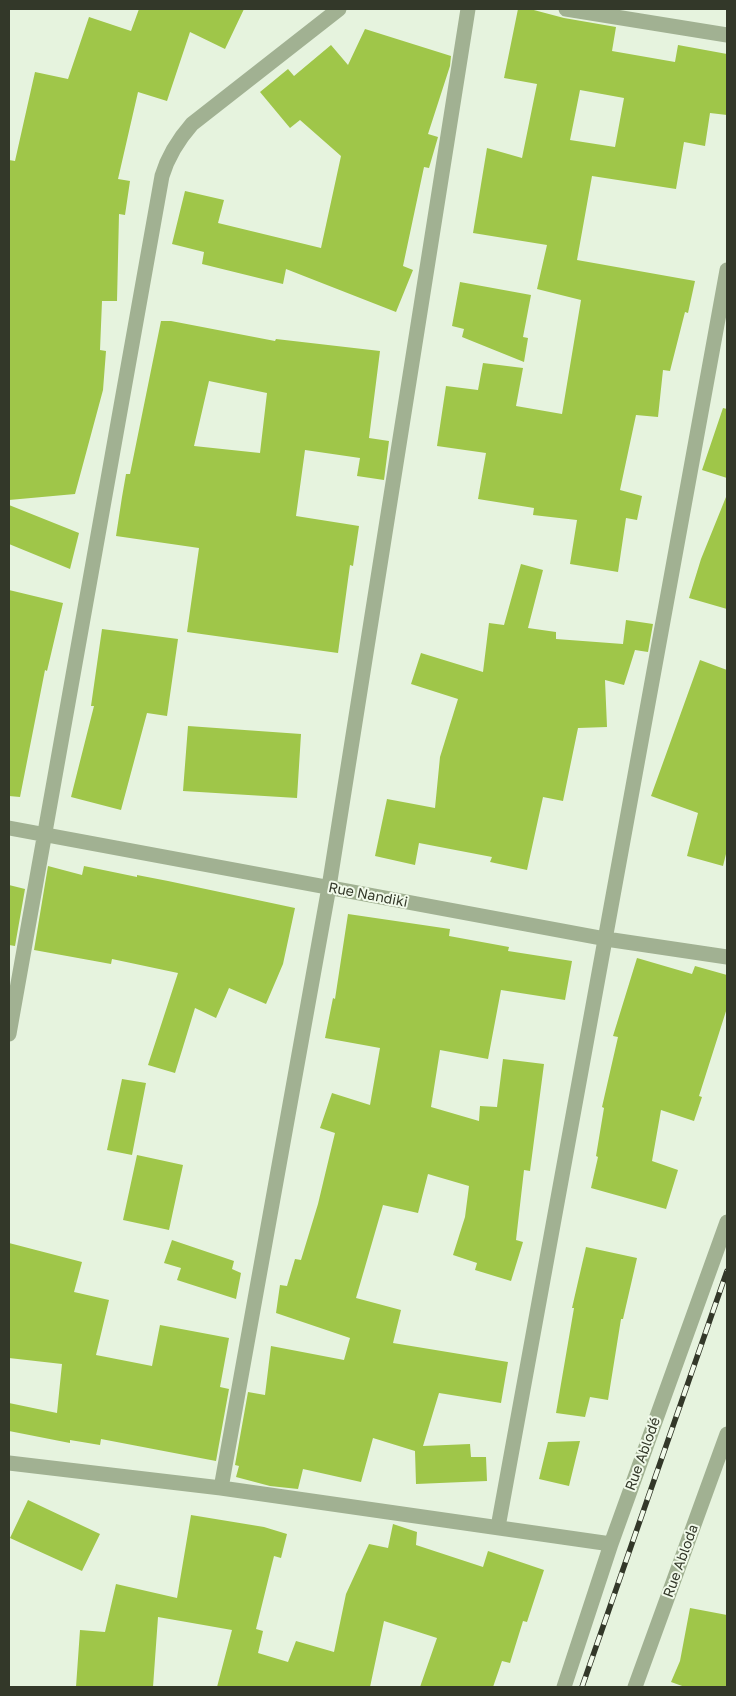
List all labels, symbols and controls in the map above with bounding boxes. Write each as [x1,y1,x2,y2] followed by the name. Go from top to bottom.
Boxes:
[327,879,409,911] street label: Rue Nandiki
[622,1415,664,1493] street label: Rue Ablodé
[660,1522,702,1600] street label: Rue Abloda

